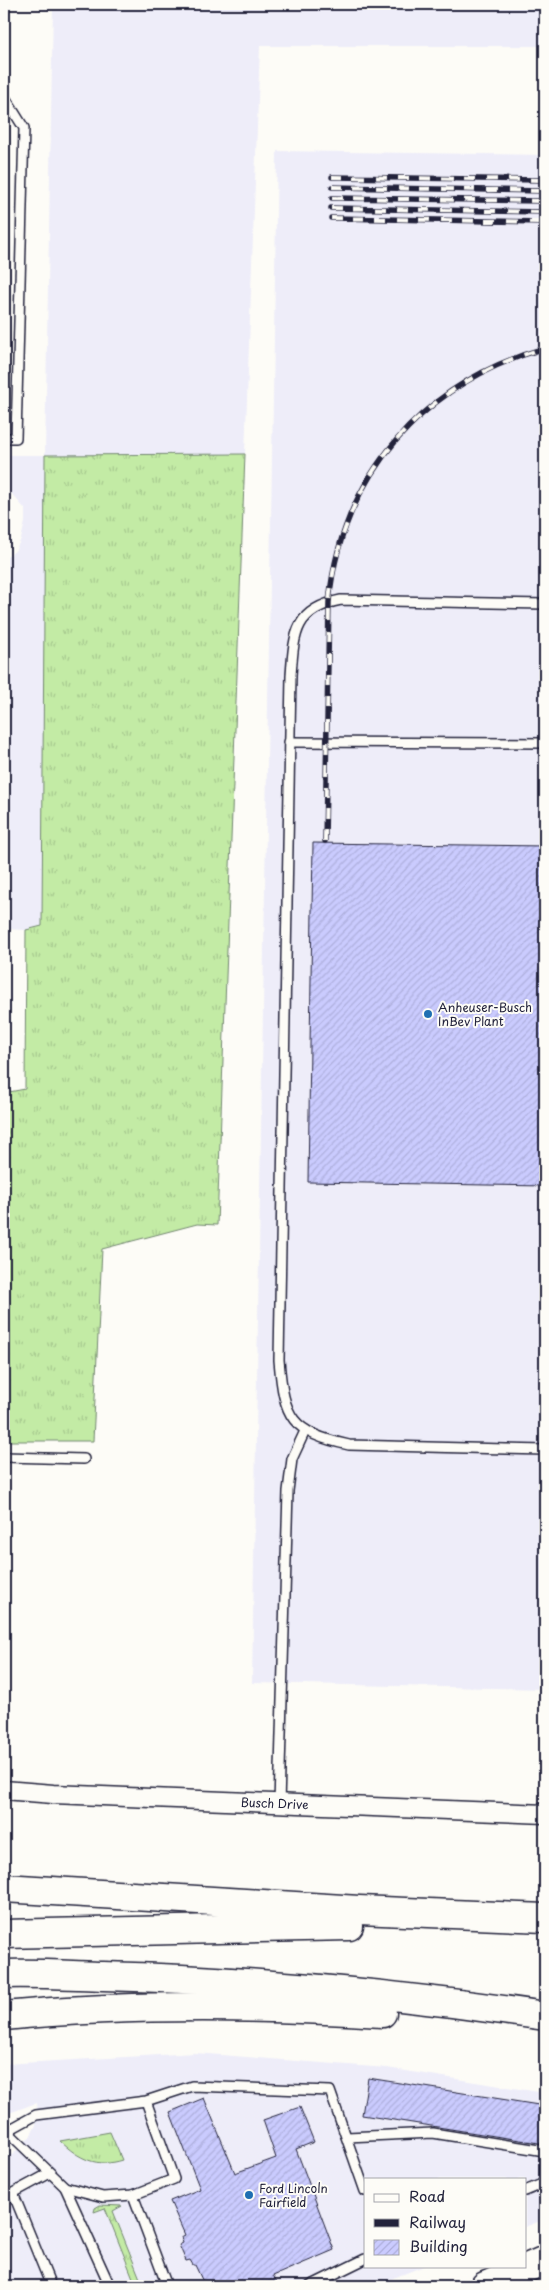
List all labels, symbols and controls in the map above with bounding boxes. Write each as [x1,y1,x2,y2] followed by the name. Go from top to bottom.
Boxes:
[438,998,532,1030] place label: Anheuser-Busch InBev Plant
[422,1008,434,1020] marker: Anheuser-Busch InBev Plant
[240,1793,309,1813] street label: Busch Drive
[364,2178,526,2268] legend
[259,2179,328,2211] place label: Ford Lincoln Fairfield
[409,2184,445,2207] text: Road
[243,2189,255,2201] marker: Ford Lincoln Fairfield
[409,2210,466,2233] text: Railway
[409,2234,468,2257] text: Building

